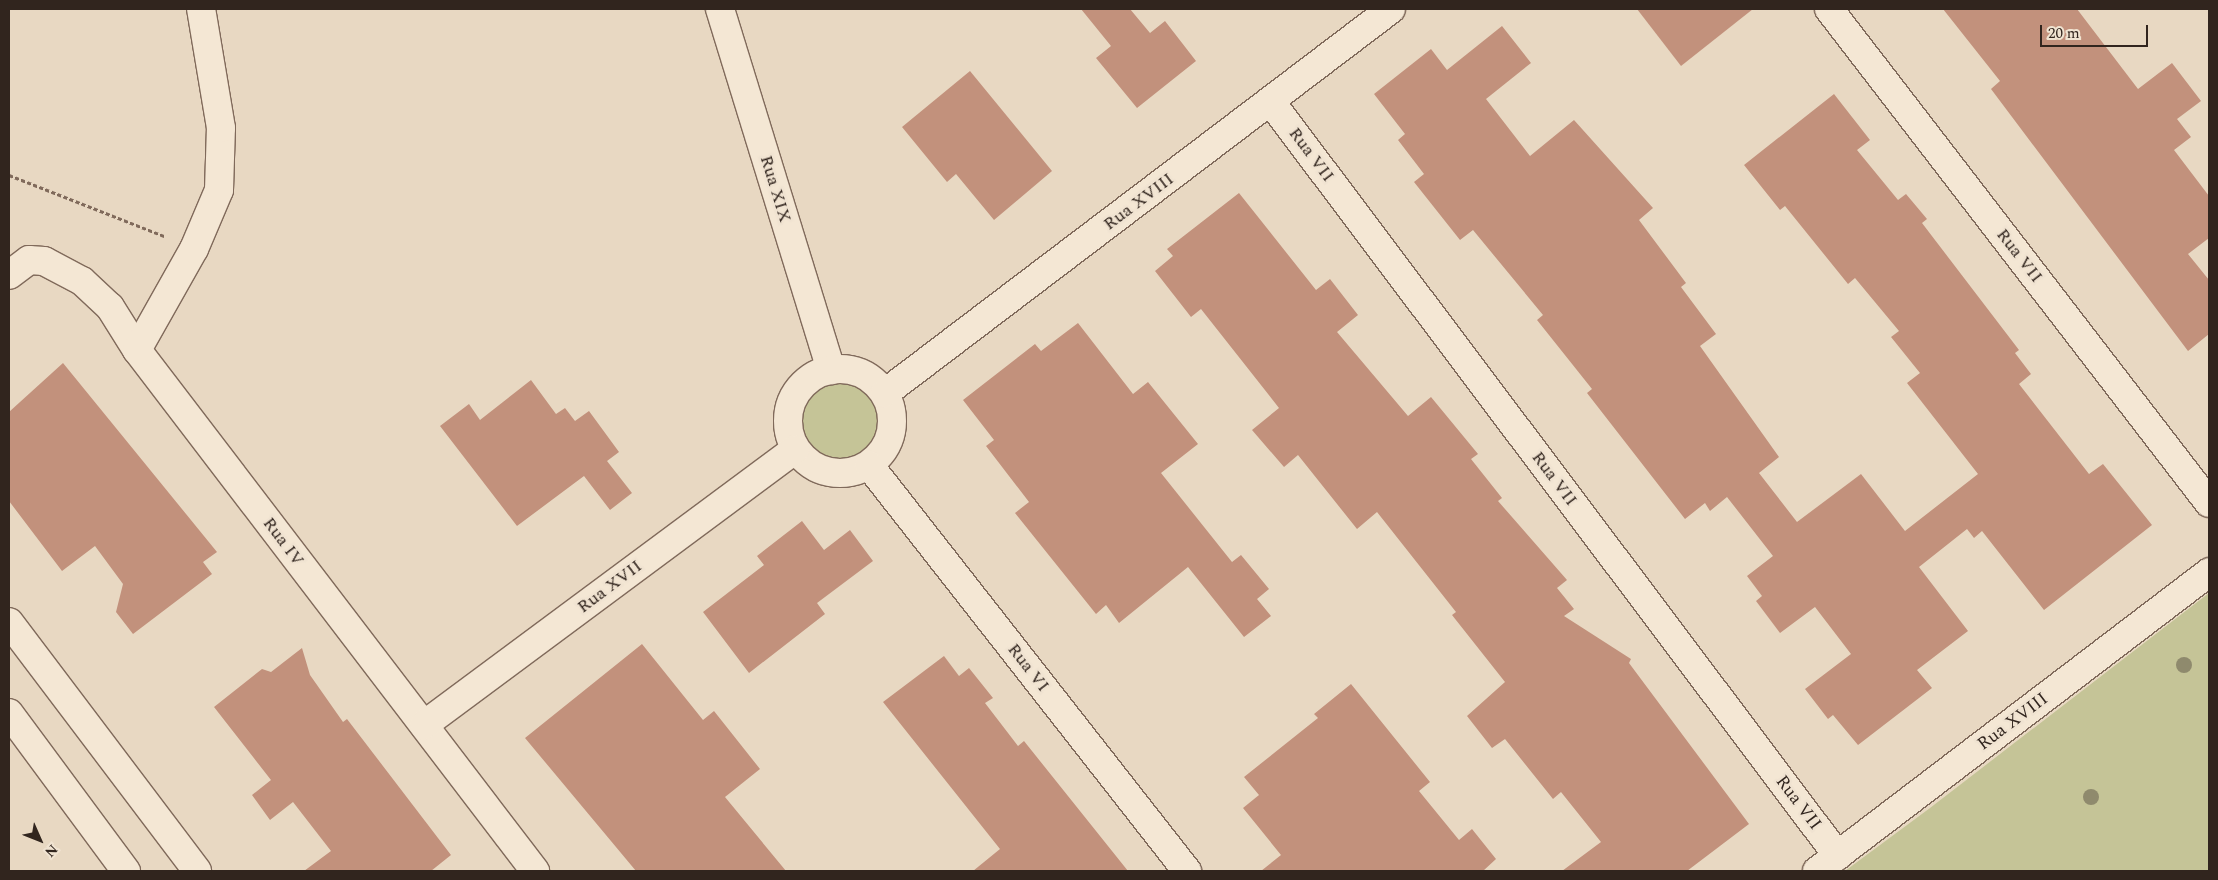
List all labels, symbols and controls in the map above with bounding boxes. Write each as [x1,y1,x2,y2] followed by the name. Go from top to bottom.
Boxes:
[2043,15,2150,47] scale bar
[2048,22,2080,45] text: 20 m
[1284,123,1338,187] street label: Rua VII
[755,153,795,225] street label: Rua XIX
[1100,169,1178,235] street label: Rua XVIII
[1991,225,2047,287] street label: Rua VII
[1527,447,1581,511] street label: Rua VII
[258,513,308,571] street label: Rua IV
[573,556,647,618] street label: Rua XVII
[1002,639,1054,697] street label: Rua VI
[1974,689,2052,755] street label: Rua XVIII
[1771,771,1825,835] street label: Rua VII
[15,815,65,865] north arrow
[40,839,63,862] text: N

